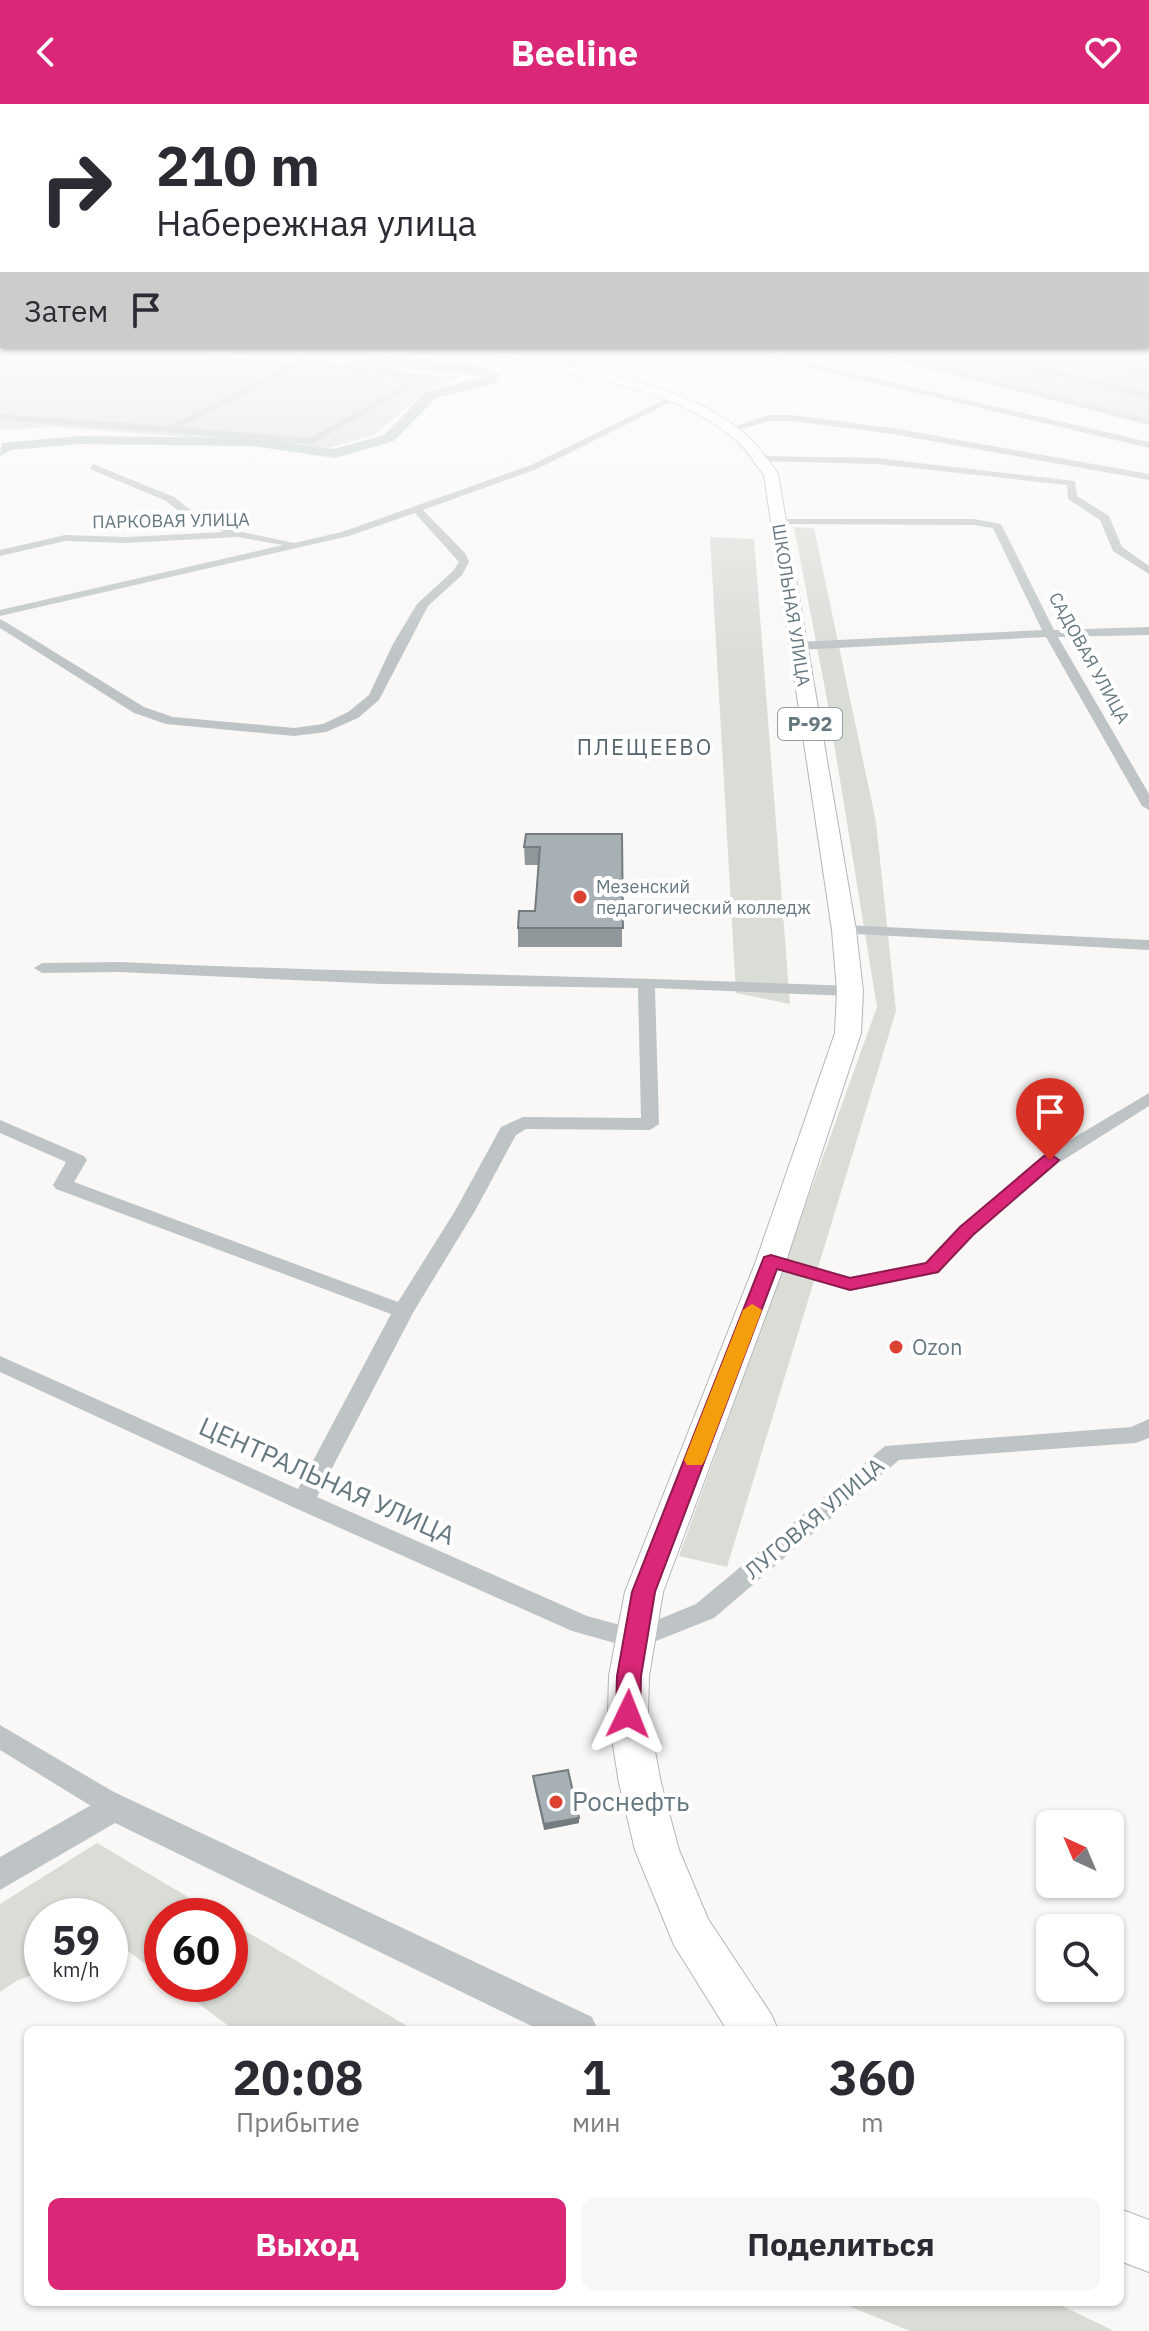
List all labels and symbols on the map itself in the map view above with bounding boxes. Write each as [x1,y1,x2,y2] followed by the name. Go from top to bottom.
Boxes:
[92,508,250,533] street label: ПАРКОВАЯ УЛИЦА
[767,522,816,688] street label: ШКОЛЬНАЯ УЛИЦА
[1044,588,1135,728] street label: САДОВАЯ УЛИЦА
[778,708,842,740] road number: Р-92
[577,732,713,761] district label: ПЛЕЩЕЕВО
[596,875,811,919] place label: Мезенский педагогический колледж
[571,888,589,906] marker: Мезенский педагогический колледж
[1016,1078,1084,1160] pin
[912,1332,962,1361] place label: Ozon
[887,1338,905,1356] marker: Ozon
[194,1408,461,1552] street label: ЦЕНТРАЛЬНАЯ УЛИЦА
[738,1451,890,1585] street label: ЛУГОВАЯ УЛИЦА
[586,1672,670,1756] position arrow
[572,1784,689,1818] place label: Роснефть
[547,1793,565,1811] marker: Роснефть
[1036,1810,1124,1898] north arrow
[144,1898,248,2002] speed limit sign: 60

